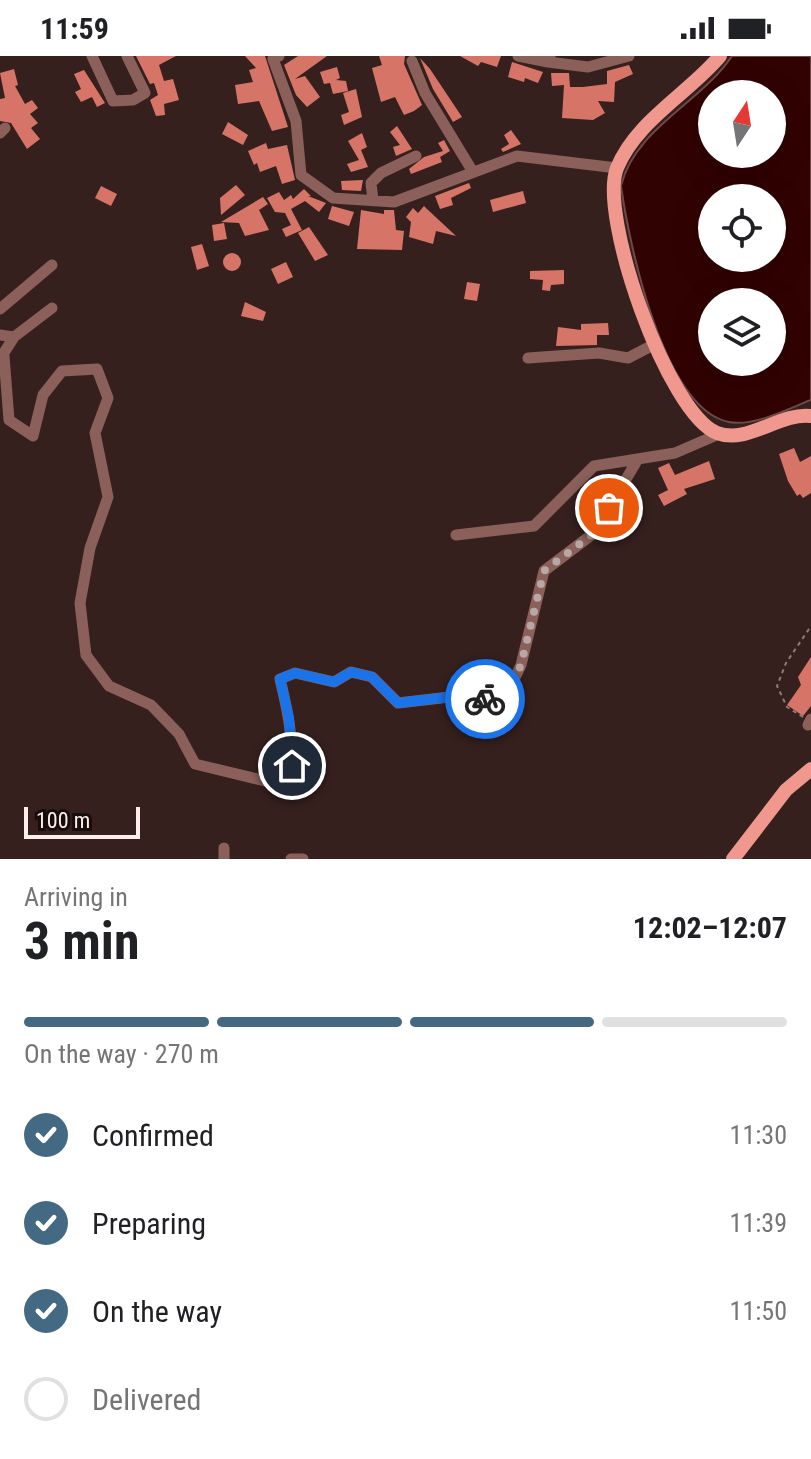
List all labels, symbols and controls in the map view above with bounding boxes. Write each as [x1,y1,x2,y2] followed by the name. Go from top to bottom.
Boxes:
[40,11,109,46] text: 11:59
[698,80,786,168] north arrow
[698,80,786,376] map controls
[698,184,786,272] button: locate
[698,288,786,376] button: layers
[575,474,643,542] pin
[587,486,631,530] icon: bag
[445,659,525,739] courier
[463,677,507,721] icon: bike
[258,732,326,800] pin
[270,744,314,788] icon: home
[24,803,140,839] scale bar
[36,808,90,833] text: 100 m
[24,882,128,912] text: Arriving in
[633,910,787,945] text: 12:02–12:07
[24,911,140,972] text: 3 min
[24,1039,219,1069] text: On the way · 270 m
[24,1113,68,1157] icon: check
[92,1118,214,1153] text: Confirmed
[730,1120,787,1150] text: 11:30
[24,1201,68,1245] icon: check
[92,1206,206,1241] text: Preparing
[730,1208,787,1238] text: 11:39
[24,1289,68,1333] icon: check
[92,1294,222,1329] text: On the way
[730,1296,787,1326] text: 11:50
[92,1382,201,1417] text: Delivered

